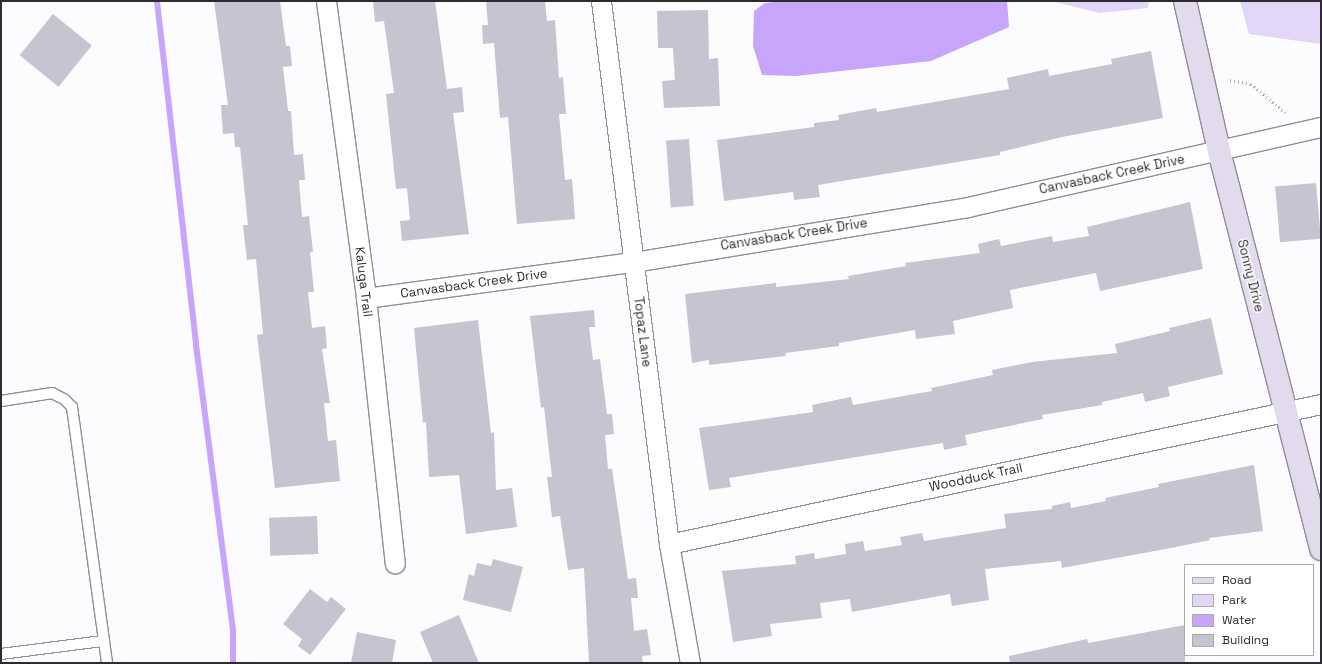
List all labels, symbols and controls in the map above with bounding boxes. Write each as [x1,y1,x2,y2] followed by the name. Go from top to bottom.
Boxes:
[1038,152,1186,198] street label: Canvasback Creek Drive
[720,216,868,254] street label: Canvasback Creek Drive
[1233,238,1267,314] street label: Sonny Drive
[351,246,375,318] street label: Kaluga Trail
[399,266,549,302] street label: Canvasback Creek Drive
[630,296,654,368] street label: Topaz Lane
[928,460,1024,496] street label: Woodduck Trail
[1184,564,1314,656] legend
[1222,572,1251,588] text: Road
[1222,592,1247,608] text: Park
[1222,612,1256,628] text: Water
[1222,632,1269,648] text: Building

